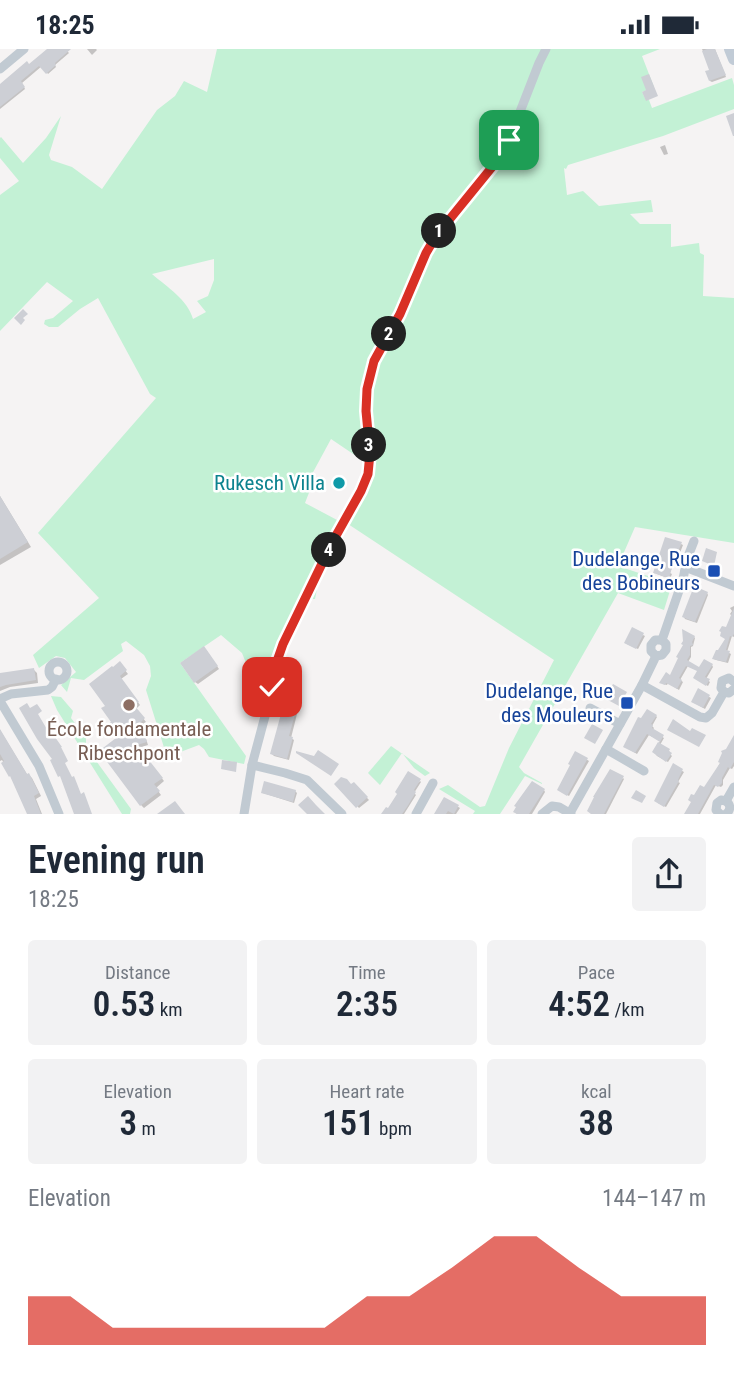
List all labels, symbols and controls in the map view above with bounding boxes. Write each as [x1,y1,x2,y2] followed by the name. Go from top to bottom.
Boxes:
[35,10,95,40] text: 18:25
[479,110,539,170] pin
[490,121,528,159] icon: arrive
[422,213,457,249] pin: 1
[434,219,443,242] text: 1
[372,317,406,351] pin: 2
[384,322,393,345] text: 2
[352,427,386,463] pin: 3
[364,433,373,456] text: 3
[214,471,325,495] place label: Rukesch Villa
[331,475,347,491] marker: Rukesch Villa
[312,533,346,567] pin: 4
[324,538,333,561] text: 4
[572,547,700,595] place label: Dudelange, Rue des Bobineurs
[706,563,722,579] marker: Dudelange, Rue des Bobineurs
[242,657,302,717] pin
[253,668,291,706] icon: check
[485,679,613,727] place label: Dudelange, Rue des Mouleurs
[619,695,635,711] marker: Dudelange, Rue des Mouleurs
[121,697,137,713] marker: École fondamentale Ribeschpont
[47,717,211,765] place label: École fondamentale Ribeschpont
[632,837,706,911] button: share
[28,838,205,882] text: Evening run
[28,886,79,913] text: 18:25
[105,961,170,984] text: Distance
[348,961,386,984] text: Time
[578,961,615,984] text: Pace
[93,984,155,1025] text: 0.53
[336,984,398,1025] text: 2:35
[548,984,610,1025] text: 4:52
[155,998,183,1021] text: km
[610,998,644,1021] text: /km
[103,1080,172,1103] text: Elevation
[329,1080,405,1103] text: Heart rate
[581,1080,612,1103] text: kcal
[120,1103,137,1144] text: 3
[322,1103,375,1144] text: 151
[579,1103,614,1144] text: 38
[137,1117,156,1140] text: m
[375,1117,412,1140] text: bpm
[28,1185,111,1212] text: Elevation
[602,1185,706,1212] text: 144–147 m

